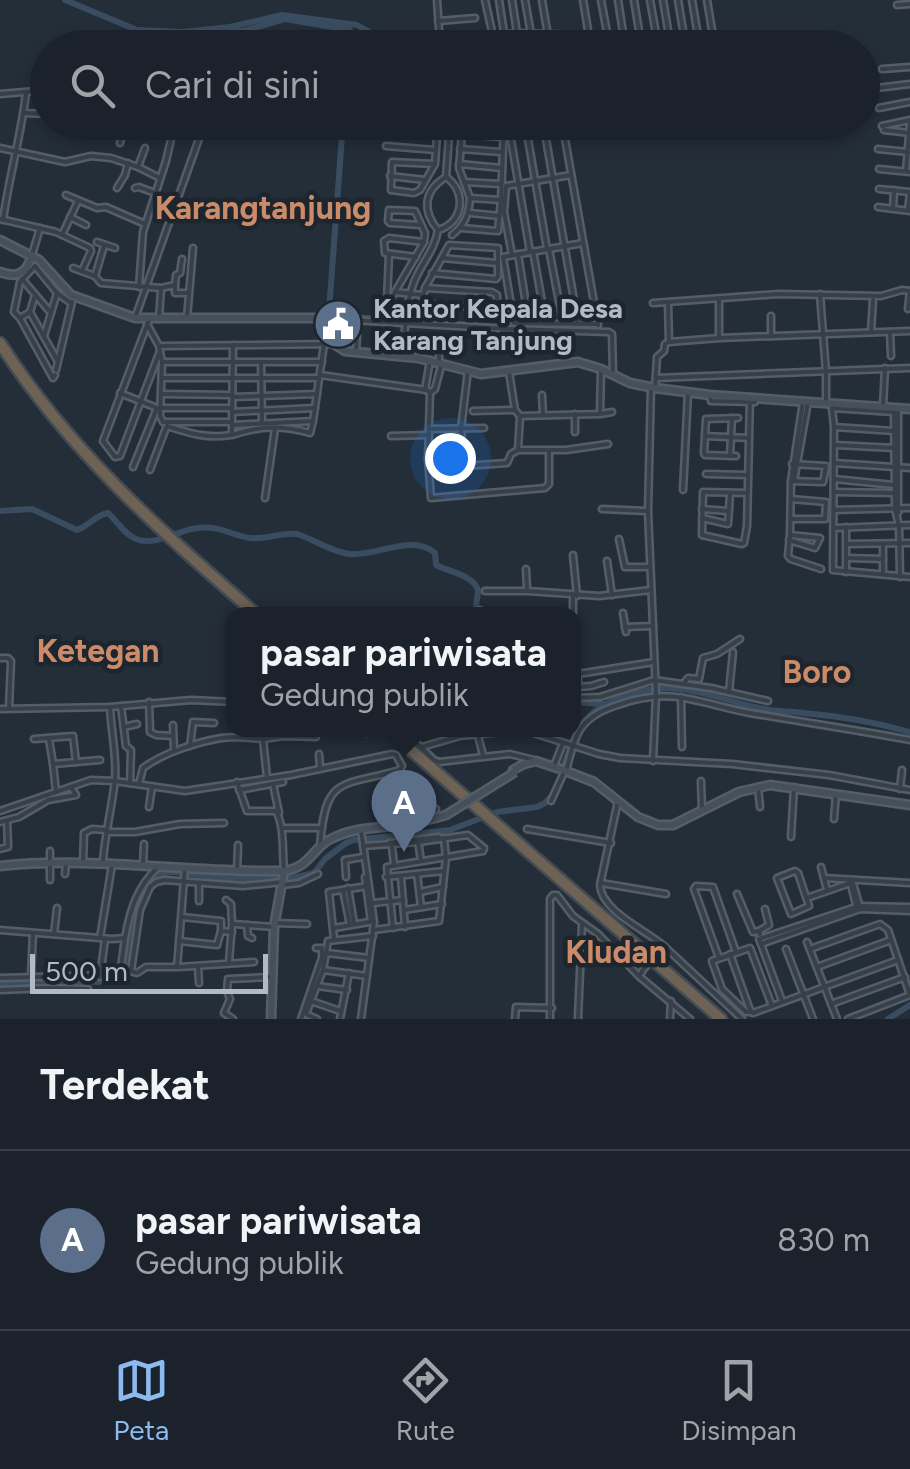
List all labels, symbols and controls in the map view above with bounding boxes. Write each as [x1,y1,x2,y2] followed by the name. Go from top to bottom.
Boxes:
[30,30,880,140] search box
[65,58,120,113] icon: search
[145,62,320,108] text: Cari di sini
[155,189,371,227] district label: Karangtanjung
[373,291,623,357] place label: Kantor Kepala Desa Karang Tanjung
[312,298,364,350] public building icon: Kantor Kepala Desa Karang Tanjung
[425,433,476,484] your location
[226,607,581,737] popup
[260,630,547,676] text: pasar pariwisata
[37,632,159,670] district label: Ketegan
[783,653,851,691] district label: Boro
[260,676,469,714] text: Gedung publik
[372,770,436,852] pin: A
[565,933,667,971] district label: Kludan
[30,949,268,994] scale bar
[45,954,128,988] text: 500 m
[40,1059,210,1110] text: Terdekat
[135,1198,422,1244] text: pasar pariwisata
[61,1221,84,1259] text: A
[777,1221,870,1259] text: 830 m
[135,1244,343,1282] text: Gedung publik
[113,1353,169,1447] tab: Peta
[396,1353,455,1447] tab: Rute
[681,1353,797,1447] tab: Disimpan

